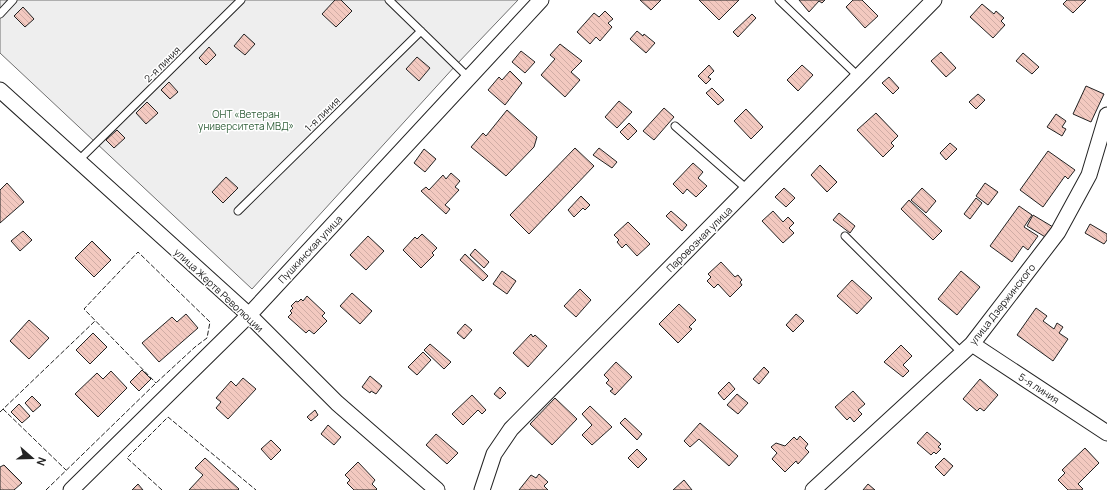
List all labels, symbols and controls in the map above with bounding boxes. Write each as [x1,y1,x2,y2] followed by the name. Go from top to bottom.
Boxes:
[141,43,183,85] street label: 2-я линия
[301,94,343,134] street label: 1-я линия
[198,107,294,133] park label: ОНТ «Ветеран университета МВД»
[663,203,735,275] street label: Паровозная улица
[275,212,345,286] street label: Пушкинская улица
[171,245,267,335] street label: улица Жертв Революции
[966,260,1038,348] street label: улица Дзержинского
[1016,370,1062,406] street label: 5-я линия
[12,438,52,478] north arrow
[33,455,50,468] text: N

